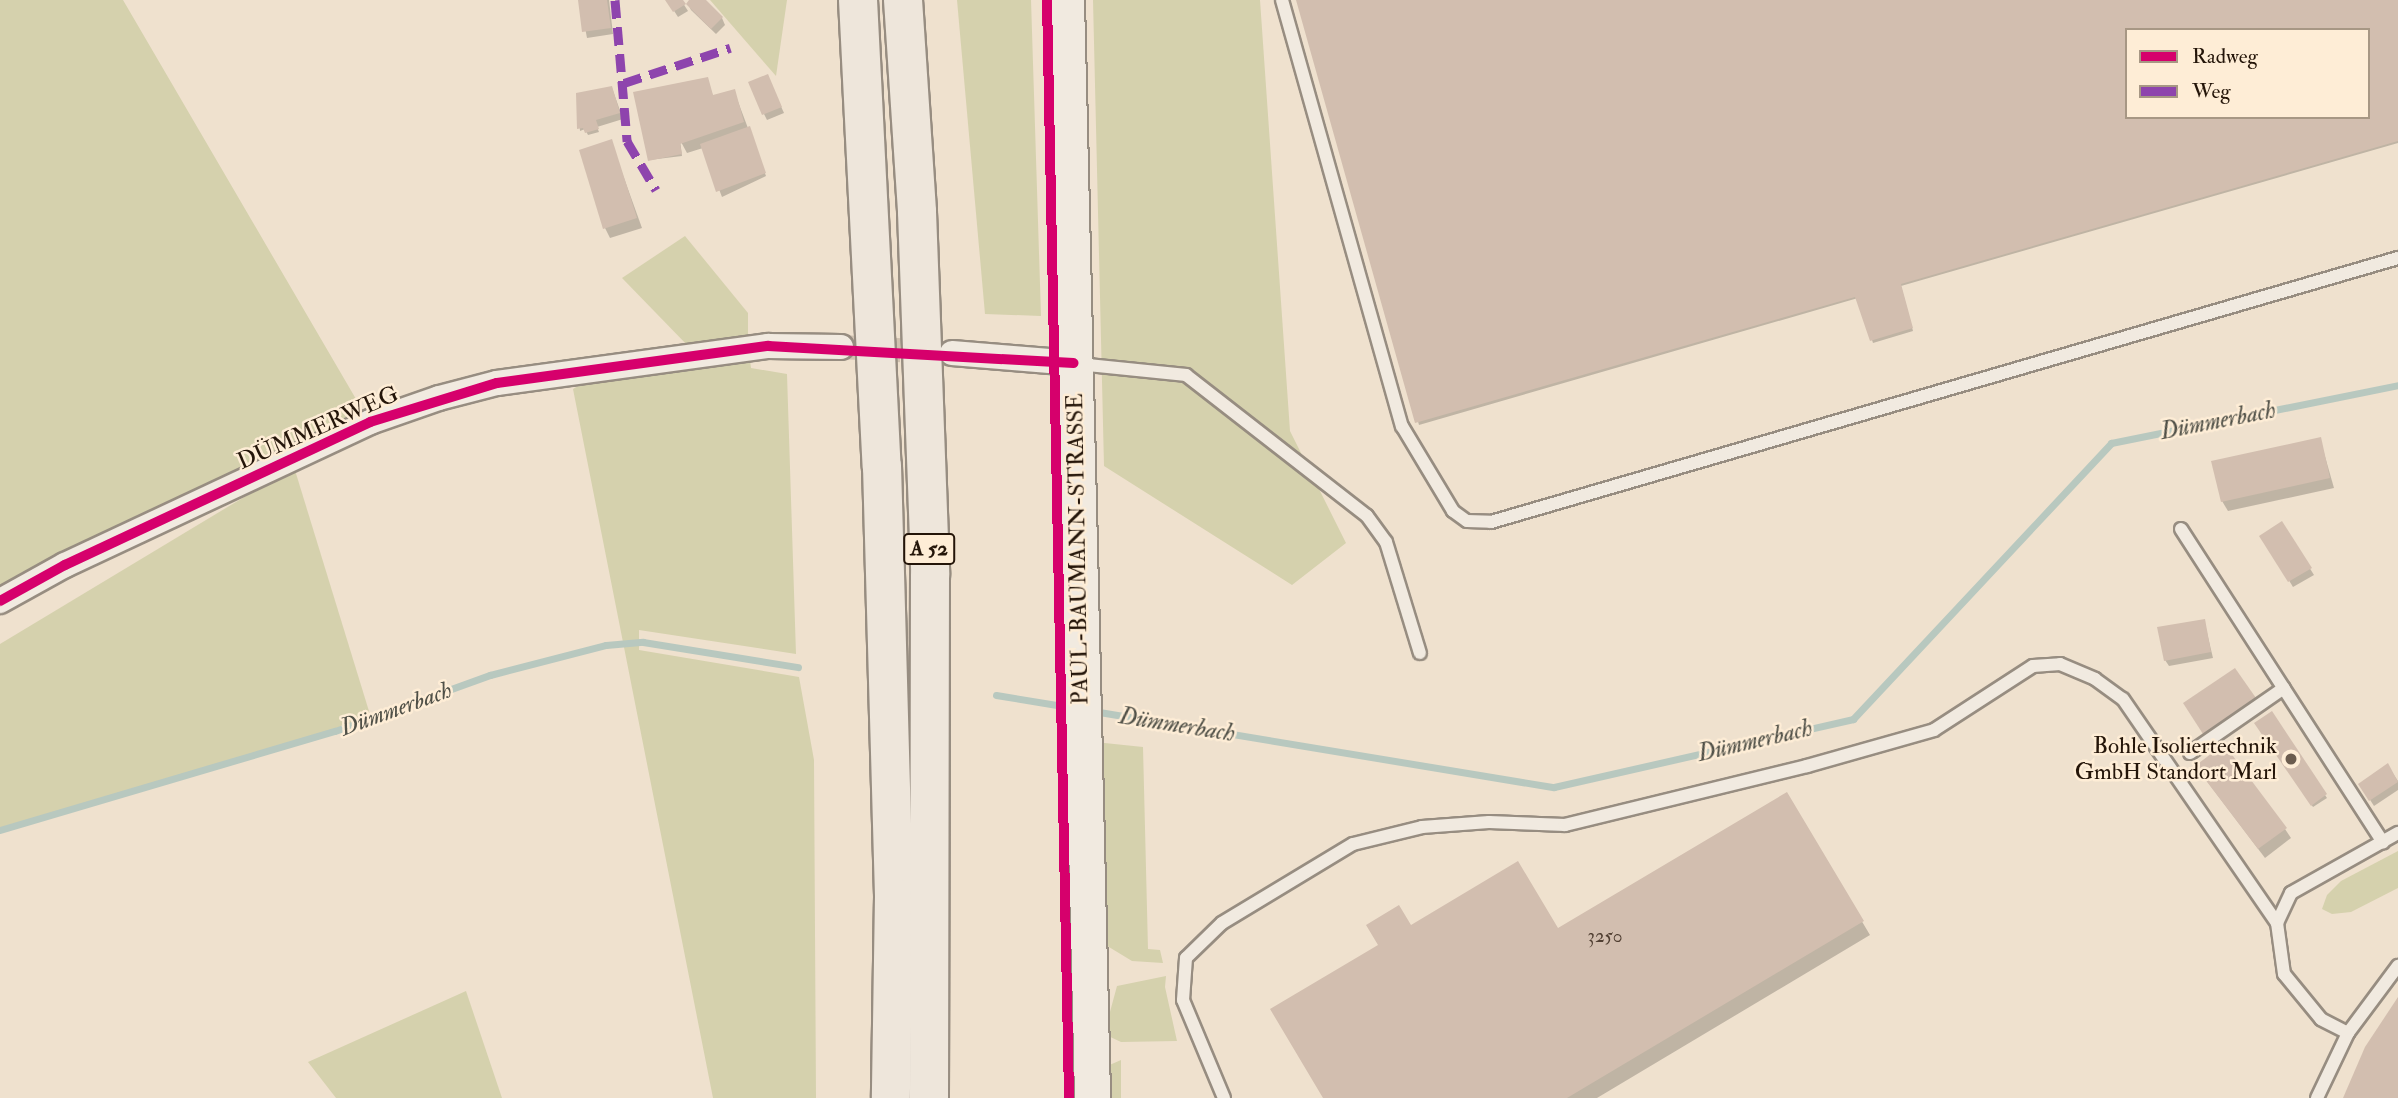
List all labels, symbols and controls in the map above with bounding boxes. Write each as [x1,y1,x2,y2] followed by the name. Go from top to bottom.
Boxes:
[2125,28,2370,119] legend
[2192,43,2258,70] text: Radweg
[2192,78,2231,105] text: Weg
[233,380,403,476] street label: DÜMMERWEG
[1061,393,1095,705] street label: PAUL-BAUMANN-STRASSE
[2158,396,2278,446] water label: Dümmerbach
[903,532,955,566] road number: A 52
[336,675,456,743] water label: Dümmerbach
[1117,702,1237,748] water label: Dümmerbach
[1695,714,1815,768] water label: Dümmerbach
[2075,732,2277,786] place label: Bohle Isoliertechnik GmbH Standort Marl
[2283,751,2299,767] marker: Bohle Isoliertechnik GmbH Standort Marl
[1588,926,1622,948] house number: 3250

